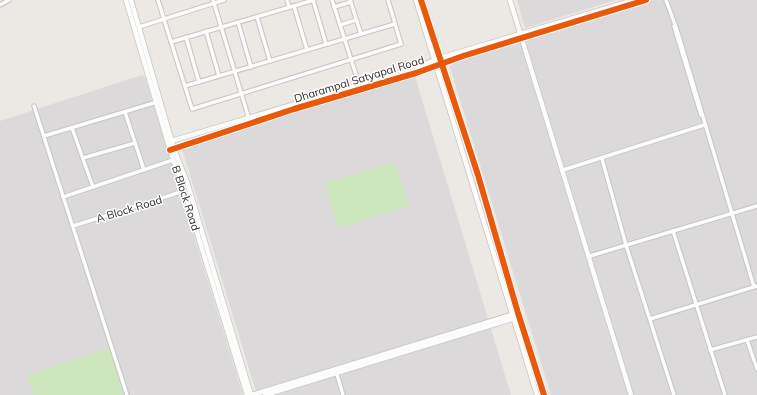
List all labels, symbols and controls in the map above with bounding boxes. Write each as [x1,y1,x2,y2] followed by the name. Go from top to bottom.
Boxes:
[292,52,426,106] street label: Dharampal Satyapal Road
[169,164,203,232] street label: B Block Road
[94,192,164,226] street label: A Block Road

